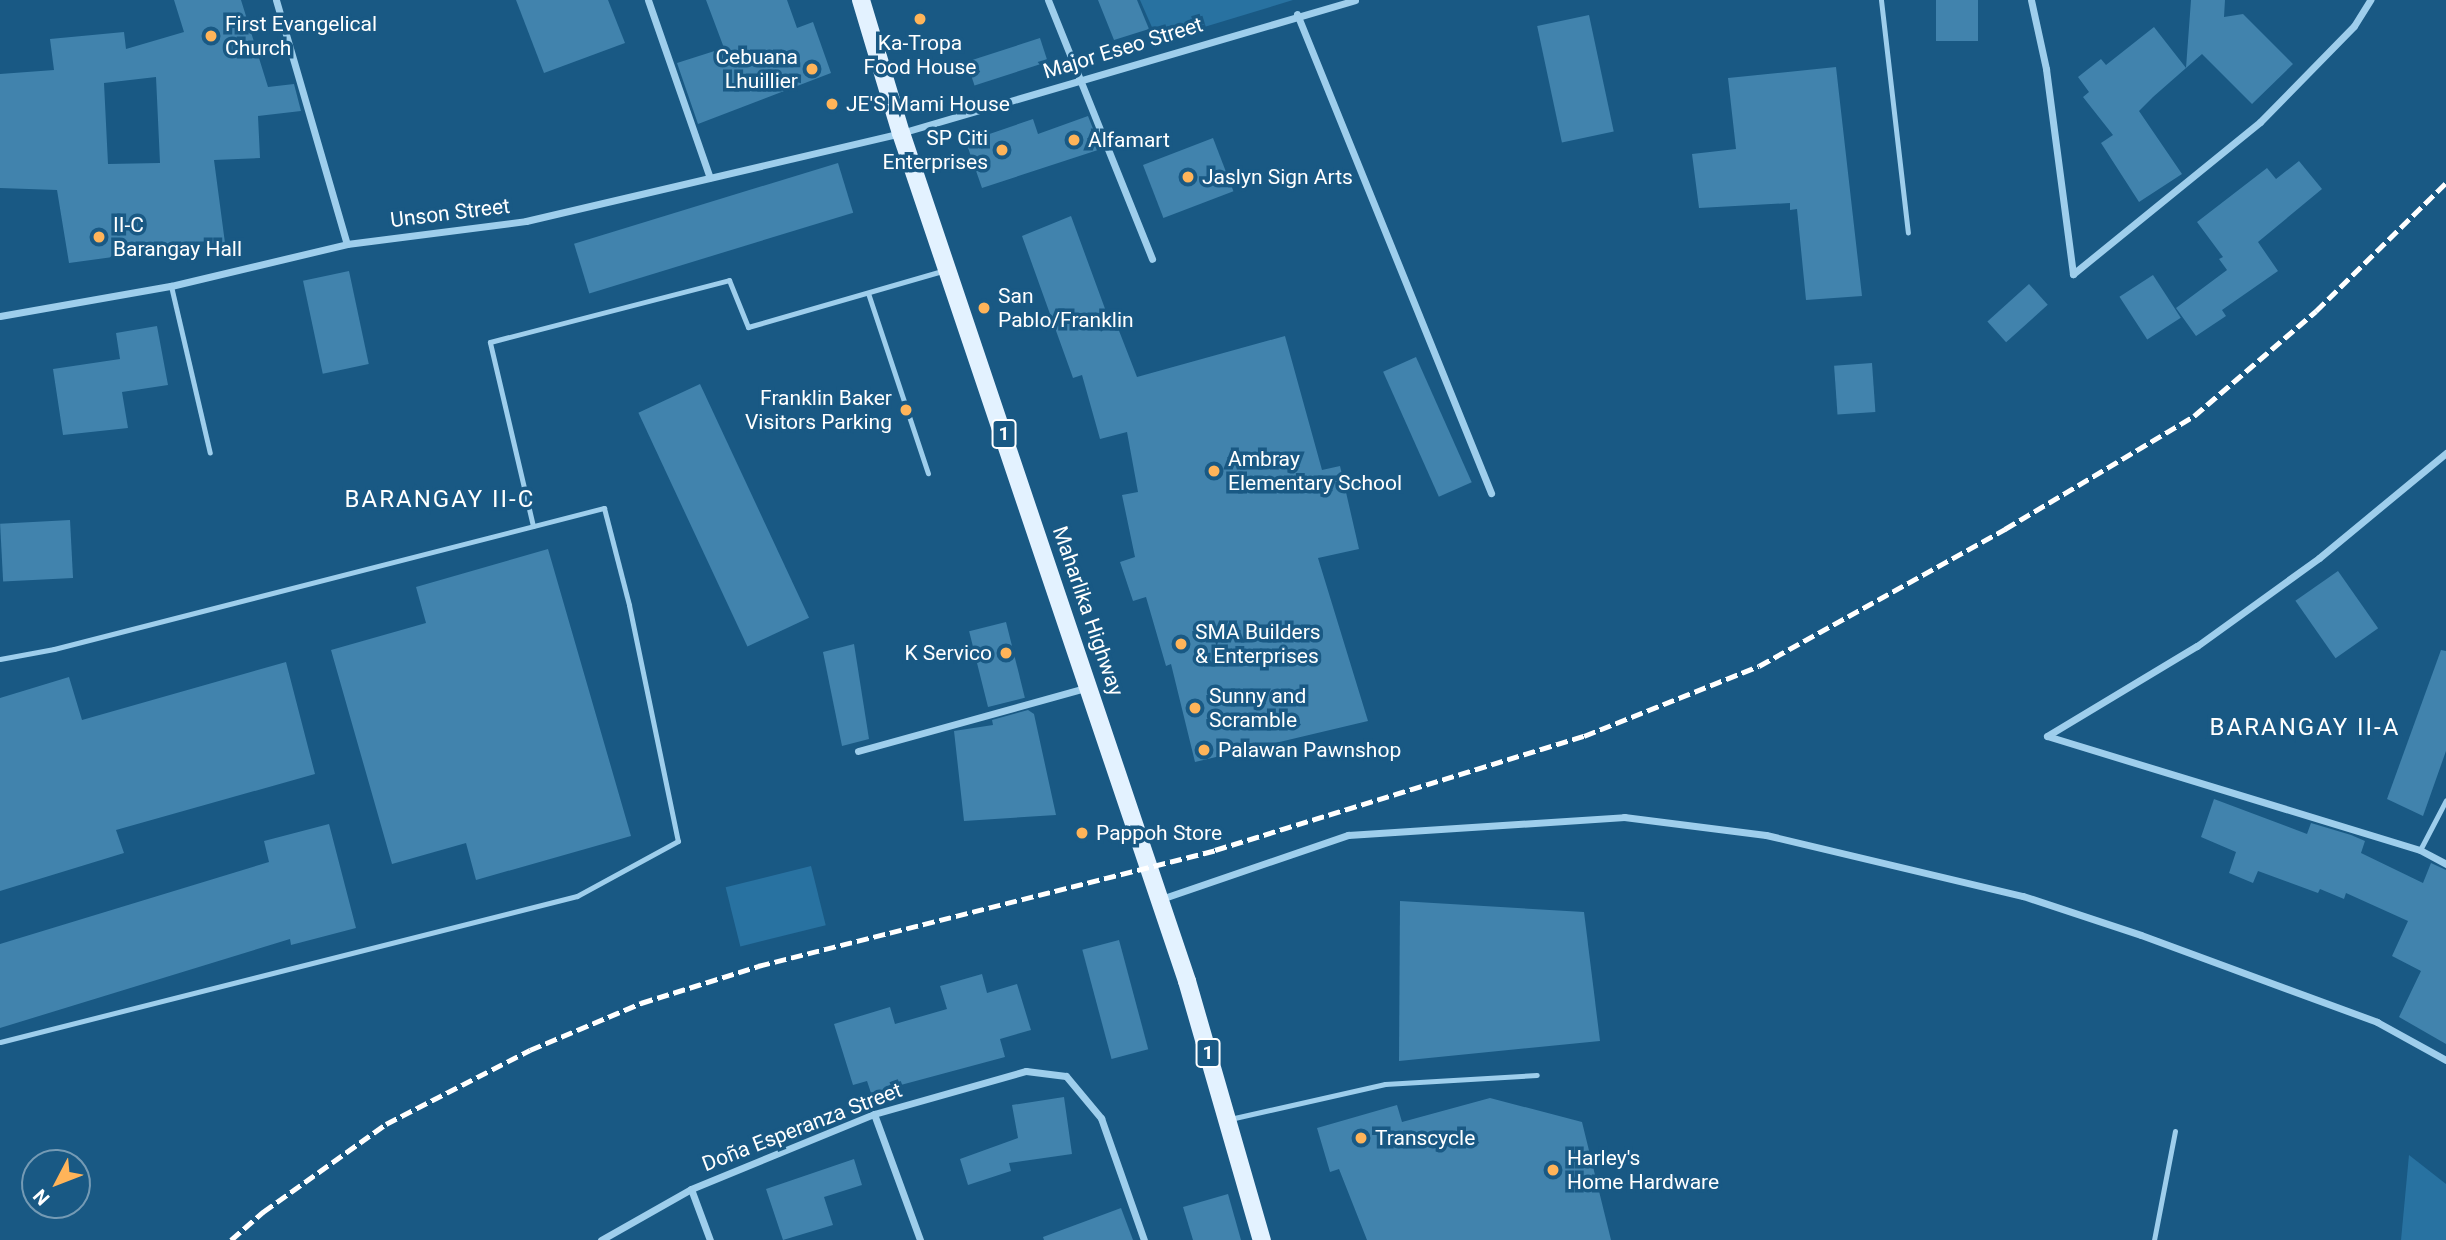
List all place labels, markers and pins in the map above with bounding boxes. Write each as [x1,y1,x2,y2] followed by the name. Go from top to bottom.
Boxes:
[225,11,377,61] place label: First Evangelical Church
[912,11,928,27] marker: Ka-Tropa Food House
[203,28,219,44] marker: First Evangelical Church
[864,30,976,80] place label: Ka-Tropa Food House
[715,44,798,94] place label: Cebuana Lhuillier
[804,61,820,77] marker: Cebuana Lhuillier
[846,91,1010,117] place label: JE'S Mami House
[824,96,840,112] marker: JE'S Mami House
[883,125,988,175] place label: SP Citi Enterprises
[1088,127,1170,153] place label: Alfamart
[1066,132,1082,148] marker: Alfamart
[994,142,1010,158] marker: SP Citi Enterprises
[1202,164,1353,190] place label: Jaslyn Sign Arts
[1180,169,1196,185] marker: Jaslyn Sign Arts
[113,212,242,262] place label: II-C Barangay Hall
[91,229,107,245] marker: II-C Barangay Hall
[998,283,1134,333] place label: San Pablo/Franklin
[976,300,992,316] marker: San Pablo/Franklin
[745,385,892,435] place label: Franklin Baker Visitors Parking
[898,402,914,418] marker: Franklin Baker Visitors Parking
[1228,446,1402,496] place label: Ambray Elementary School
[1206,463,1222,479] marker: Ambray Elementary School
[1195,619,1321,669] place label: SMA Builders & Enterprises
[1173,636,1189,652] marker: SMA Builders & Enterprises
[904,640,992,666] place label: K Servico
[998,645,1014,661] marker: K Servico
[1209,683,1306,733] place label: Sunny and Scramble
[1187,700,1203,716] marker: Sunny and Scramble
[1218,737,1401,763] place label: Palawan Pawnshop
[1196,742,1212,758] marker: Palawan Pawnshop
[1096,820,1222,846] place label: Pappoh Store
[1074,825,1090,841] marker: Pappoh Store
[1375,1125,1475,1151] place label: Transcycle
[1353,1130,1369,1146] marker: Transcycle
[1567,1145,1719,1195] place label: Harley's Home Hardware
[1545,1162,1561,1178] marker: Harley's Home Hardware

